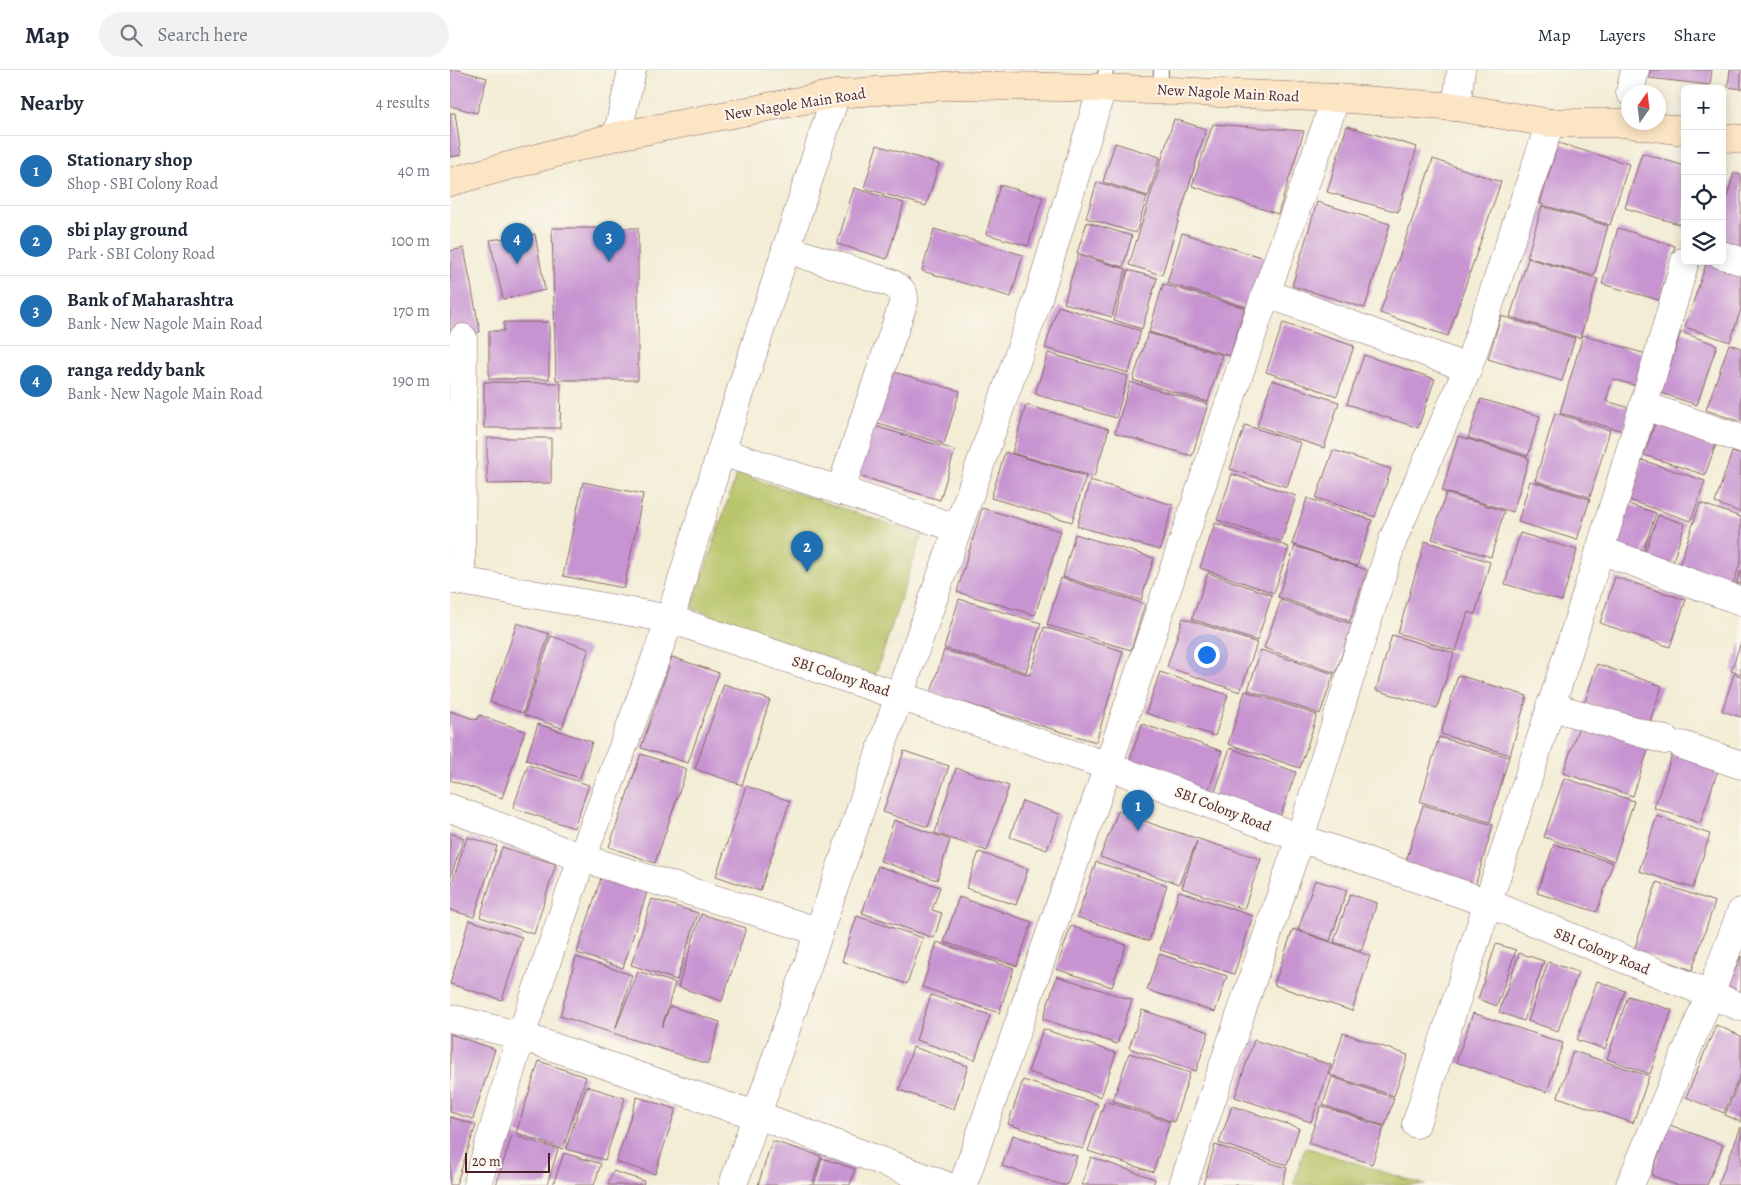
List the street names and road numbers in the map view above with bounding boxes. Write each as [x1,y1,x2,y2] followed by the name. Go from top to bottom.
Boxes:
[1156,79,1301,107] street label: New Nagole Main Road
[723,83,868,125] street label: New Nagole Main Road
[789,651,893,702] street label: SBI Colony Road
[1172,781,1275,837] street label: SBI Colony Road
[1551,923,1654,980] street label: SBI Colony Road

